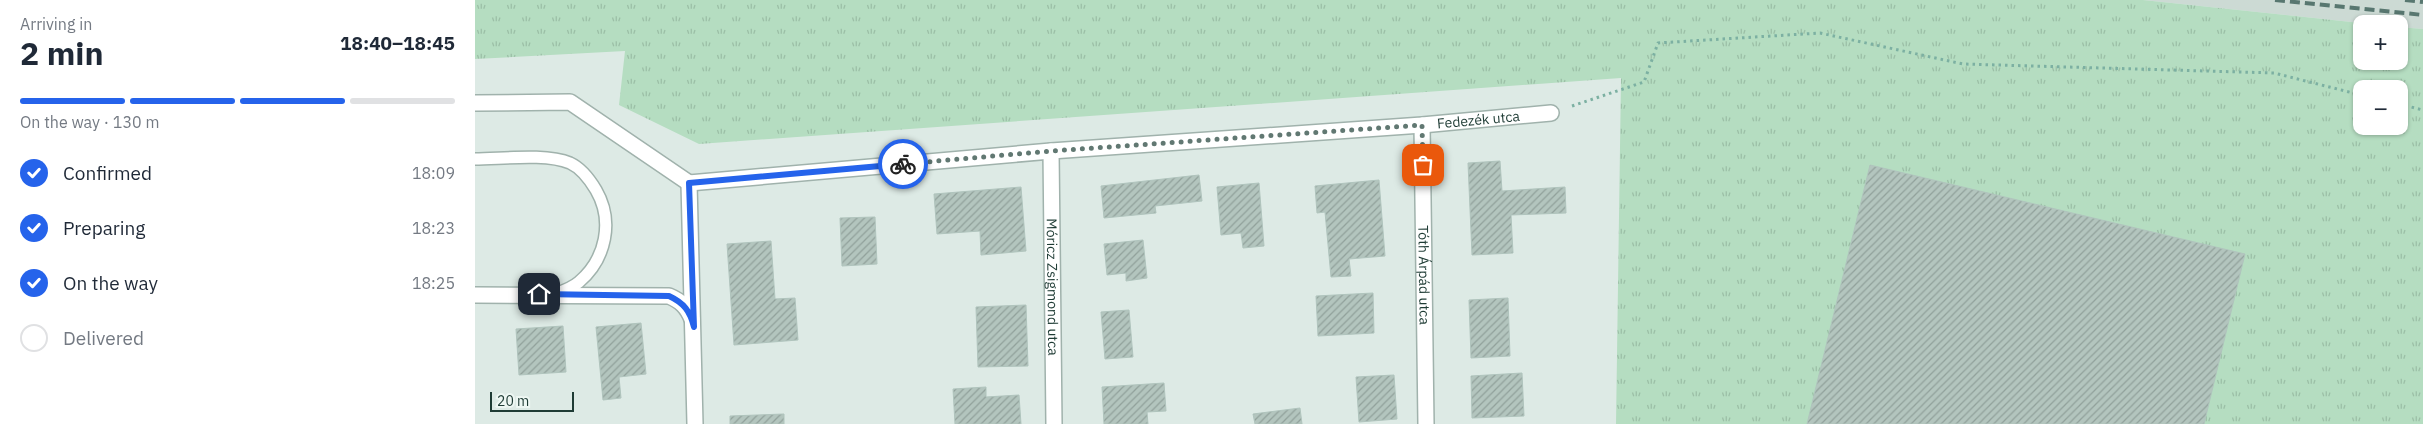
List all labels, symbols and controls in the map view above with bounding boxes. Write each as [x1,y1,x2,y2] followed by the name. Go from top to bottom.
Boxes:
[20,14,92,34] text: Arriving in
[2353,15,2408,135] map controls
[2353,15,2408,70] button: +
[340,31,455,55] text: 18:40–18:45
[20,32,104,74] text: 2 min
[2353,80,2408,135] button: −
[1436,107,1521,133] street label: Fedezék utca
[20,112,159,132] text: On the way · 130 m
[878,139,928,189] courier
[1402,144,1444,186] pin
[889,150,917,178] icon: bike
[1409,151,1437,179] icon: bag
[20,159,48,187] icon: check
[63,161,152,185] text: Confirmed
[412,163,455,183] text: 18:09
[20,214,48,242] icon: check
[63,216,145,240] text: Preparing
[412,218,455,238] text: 18:23
[1043,218,1062,356] street label: Móricz Zsigmond utca
[1414,225,1434,325] street label: Tóth Árpád utca
[20,269,48,297] icon: check
[63,271,158,295] text: On the way
[412,273,455,293] text: 18:25
[518,273,560,315] pin
[525,280,553,308] icon: home
[63,326,144,350] text: Delivered
[490,389,574,412] scale bar
[497,392,529,410] text: 20 m

